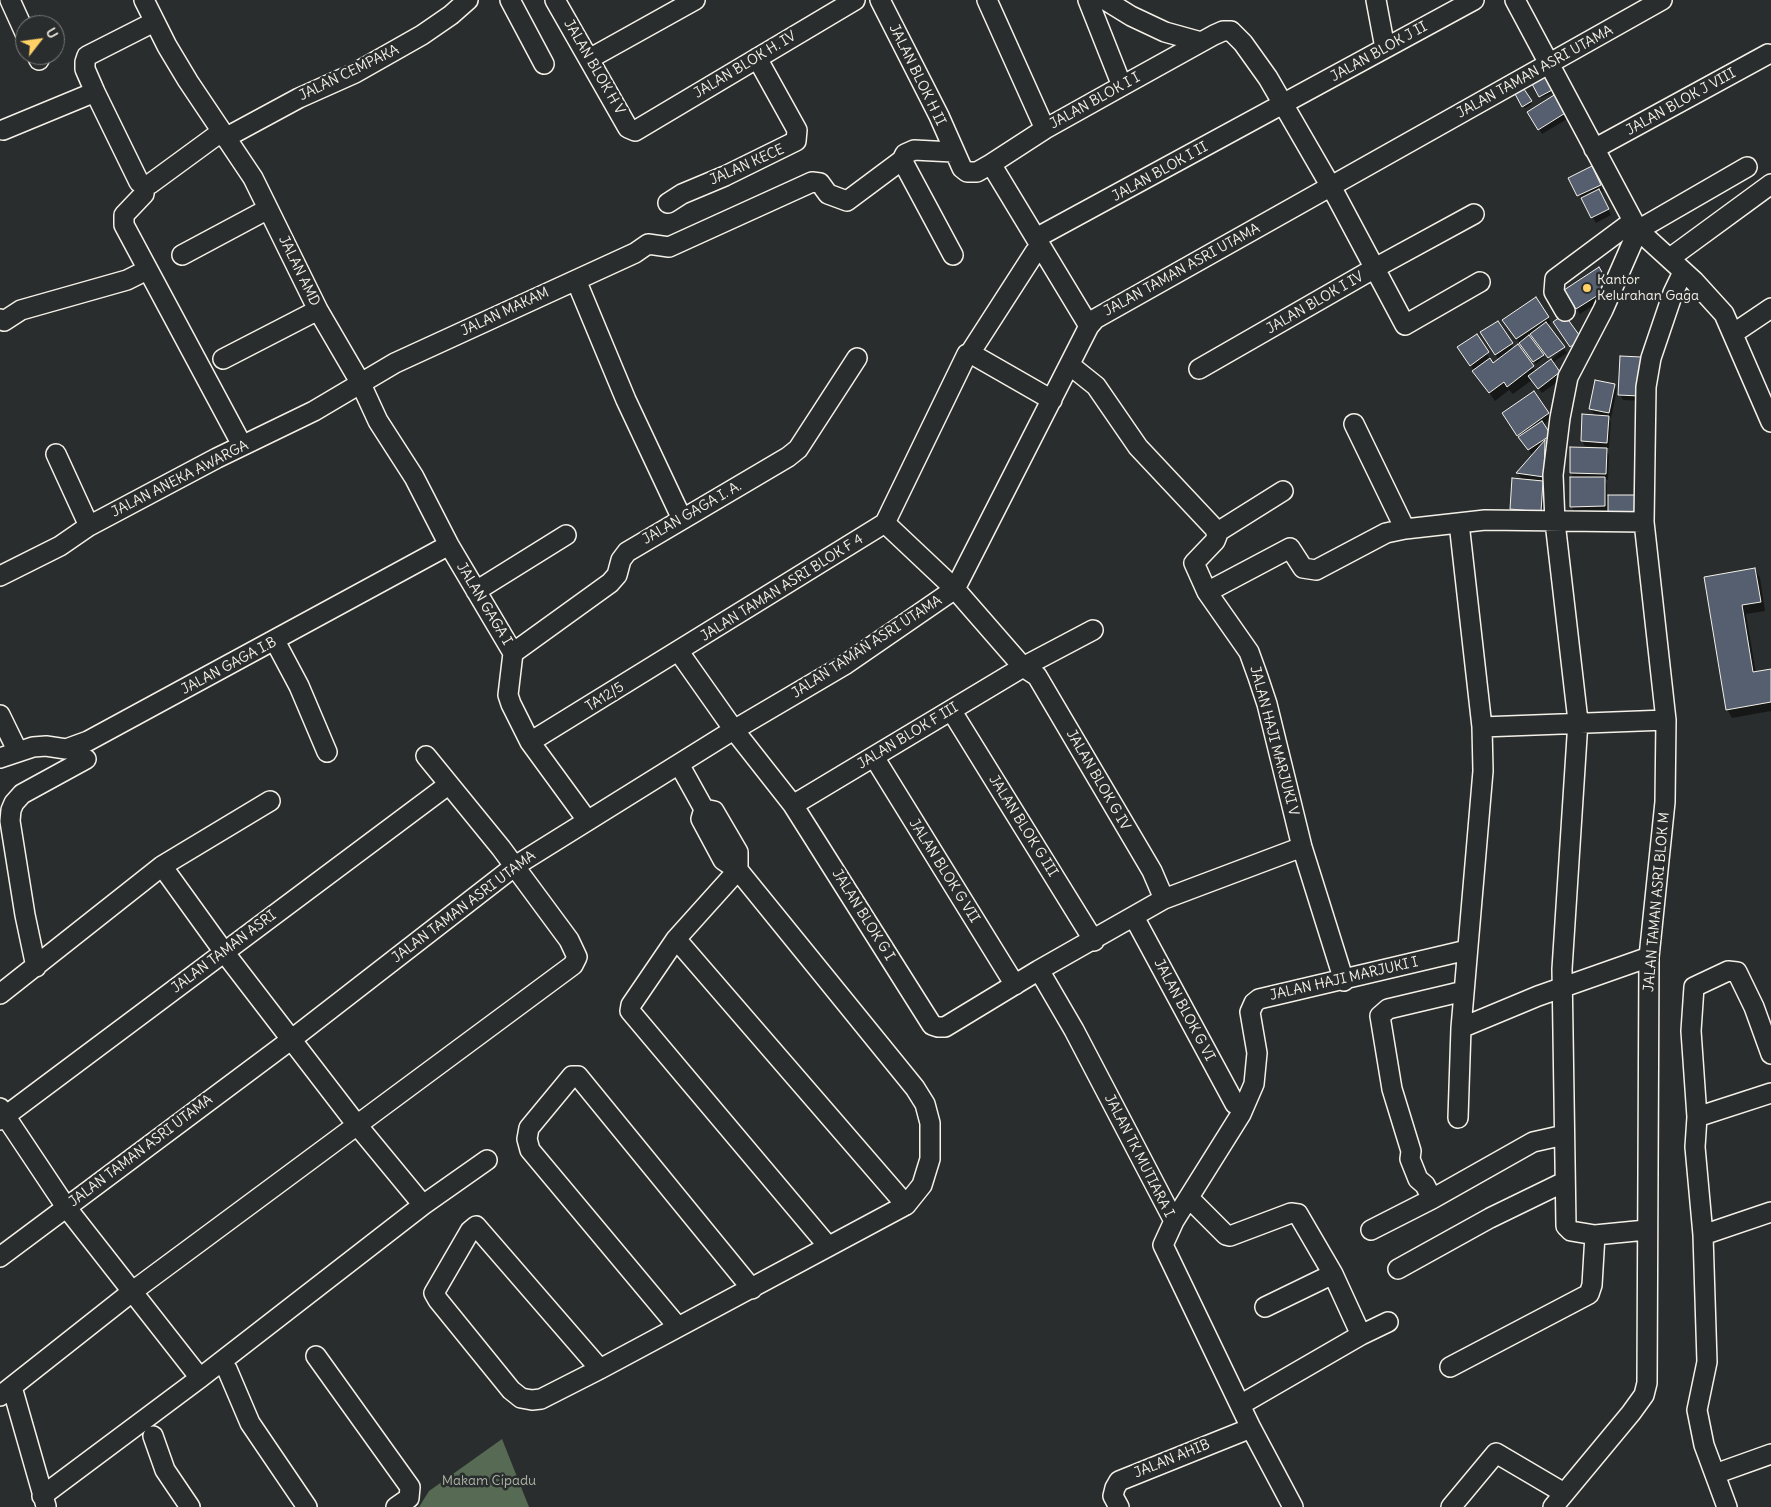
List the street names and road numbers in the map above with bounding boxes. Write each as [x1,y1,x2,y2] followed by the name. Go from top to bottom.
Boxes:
[560,16,628,118] street label: JALAN BLOK H V
[1328,19,1430,85] street label: JALAN BLOK J II
[885,22,949,128] street label: JALAN BLOK H II
[1454,22,1616,122] street label: JALAN TAMAN ASRI UTAMA
[691,28,799,102] street label: JALAN BLOK H. IV
[296,42,402,104] street label: JALAN CEMPAKA
[1623,65,1739,139] street label: JALAN BLOK J VIII
[1047,69,1143,133] street label: JALAN BLOK I I
[1109,139,1211,205] street label: JALAN BLOK I II
[707,141,787,189] street label: JALAN KECE
[1101,220,1263,320] street label: JALAN TAMAN ASRI UTAMA
[275,233,323,309] street label: JALAN AMD
[1264,268,1366,338] street label: JALAN BLOK I IV
[458,284,552,340] street label: JALAN MAKAM
[109,437,251,521] street label: JALAN ANEKA AWARGA
[639,478,745,548] street label: JALAN GAGA I. A.
[698,531,866,645] street label: JALAN TAMAN ASRI BLOK F 4
[453,560,515,648] street label: JALAN GAGA I
[789,592,945,702] street label: JALAN TAMAN ASRI UTAMA
[178,634,280,698] street label: JALAN GAGA I.B
[1246,664,1302,818] street label: JALAN HAJI MARJUKI V
[583,679,627,715] street label: TA12/5
[855,699,961,773] street label: JALAN BLOK F III
[1062,727,1134,833] street label: JALAN BLOK G IV
[985,772,1061,880] street label: JALAN BLOK G III
[1641,811,1673,993] street label: JALAN TAMAN ASRI BLOK M
[905,816,983,926] street label: JALAN BLOK G VII
[389,847,539,967] street label: JALAN TAMAN ASRI UTAMA
[828,866,898,964] street label: JALAN BLOK G I
[168,907,280,997] street label: JALAN TAMAN ASRI
[1268,954,1420,1004] street label: JALAN HAJI MARJUKI I
[1150,956,1218,1064] street label: JALAN BLOK G VI
[66,1091,216,1211] street label: JALAN TAMAN ASRI UTAMA
[1101,1092,1177,1220] street label: JALAN TK MUTIARA I
[1132,1436,1212,1482] street label: JALAN AHIB

